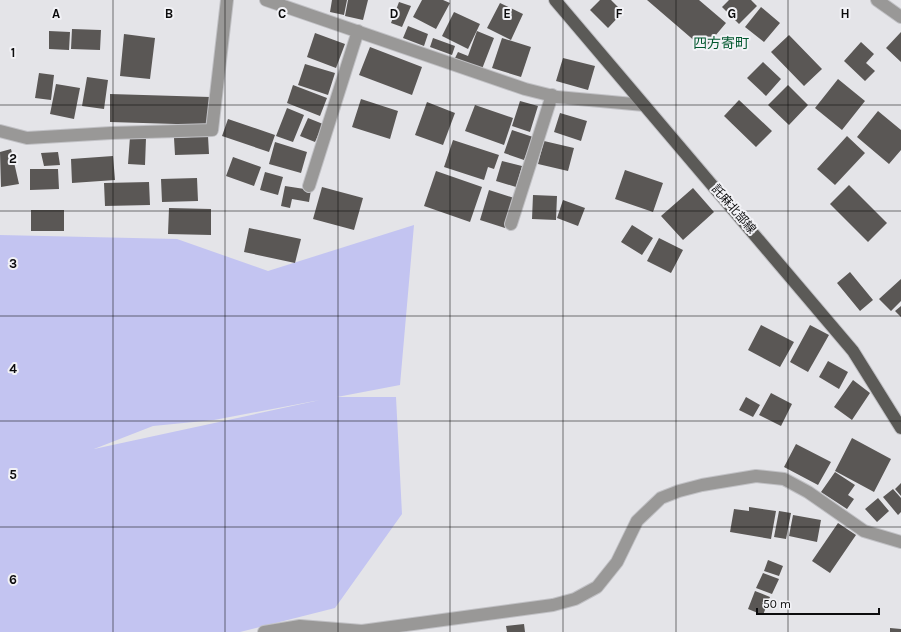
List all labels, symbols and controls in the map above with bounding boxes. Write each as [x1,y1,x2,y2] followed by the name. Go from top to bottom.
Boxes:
[52,6,60,21] text: A
[165,6,173,21] text: B
[278,6,286,21] text: C
[390,6,399,21] text: D
[503,6,511,21] text: E
[615,6,623,21] text: F
[728,6,736,21] text: G
[840,6,850,21] text: H
[693,35,749,52] district label: 四方寄町
[11,45,15,60] text: 1
[9,151,17,166] text: 2
[709,182,759,236] street label: 託麻北部線
[9,256,17,271] text: 3
[9,361,17,376] text: 4
[9,467,17,482] text: 5
[9,572,17,587] text: 6
[757,590,879,616] scale bar
[763,597,791,611] text: 50 m

